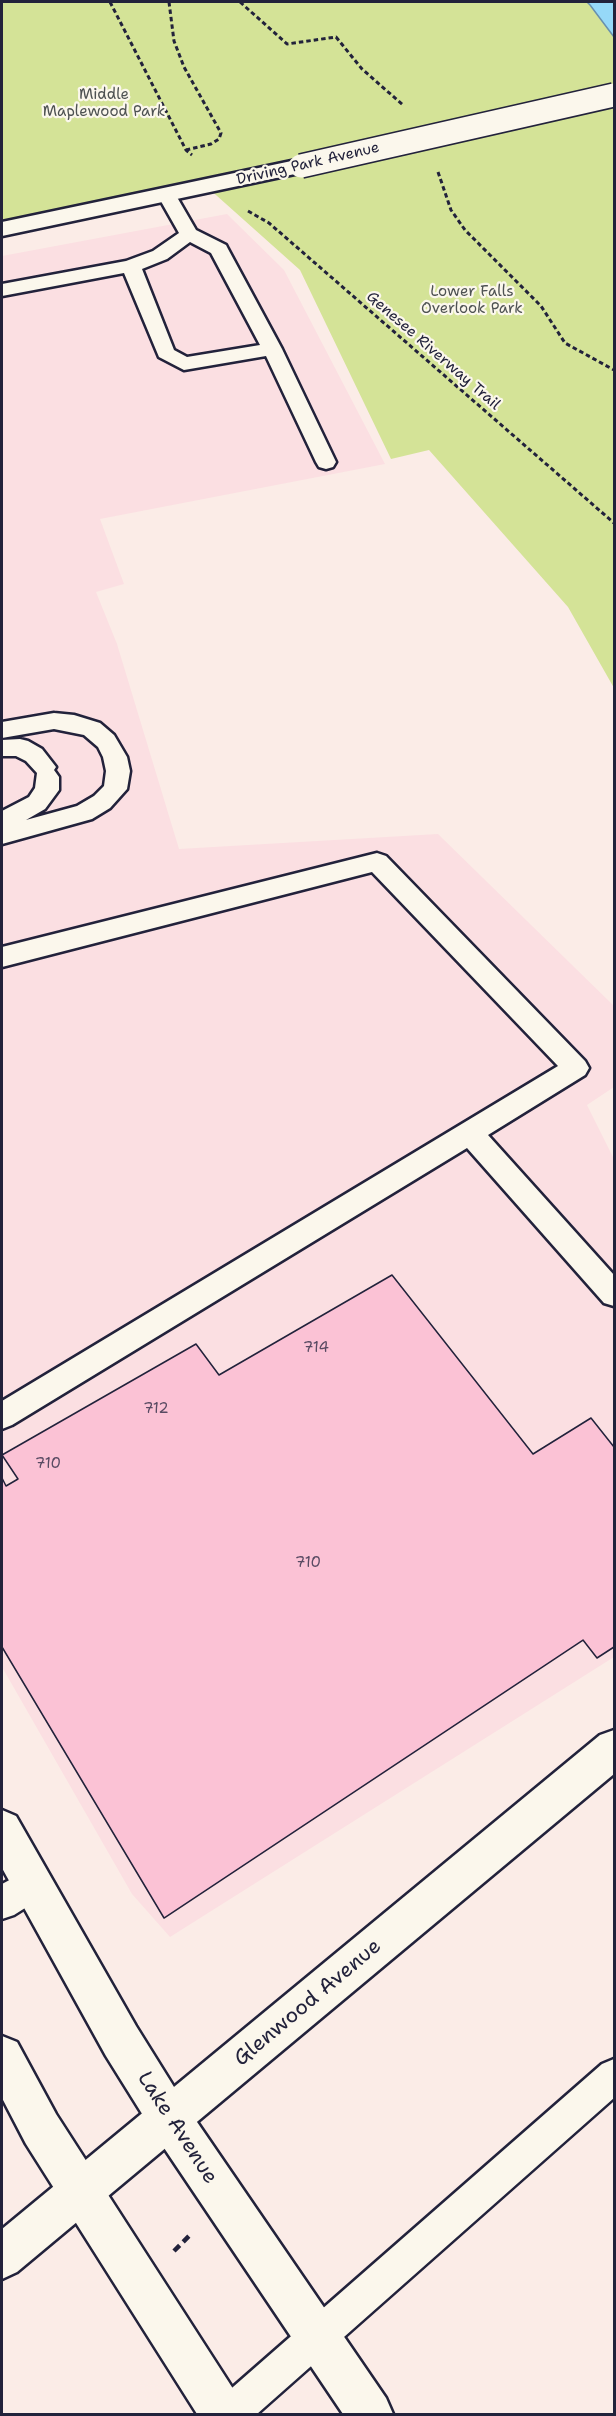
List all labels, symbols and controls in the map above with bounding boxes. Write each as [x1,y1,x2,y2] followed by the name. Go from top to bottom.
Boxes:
[43,86,165,121] park label: Middle Maplewood Park
[235,139,381,189] street label: Driving Park Avenue
[421,283,523,318] park label: Lower Falls Overlook Park
[362,288,504,414] street label: Genesee Riverway Trail
[303,1339,329,1357] house number: 714
[143,1400,169,1418] house number: 712
[35,1455,61,1473] house number: 710
[295,1554,321,1572] house number: 710
[229,1934,387,2072] street label: Glenwood Avenue
[131,2067,223,2189] street label: Lake Avenue

